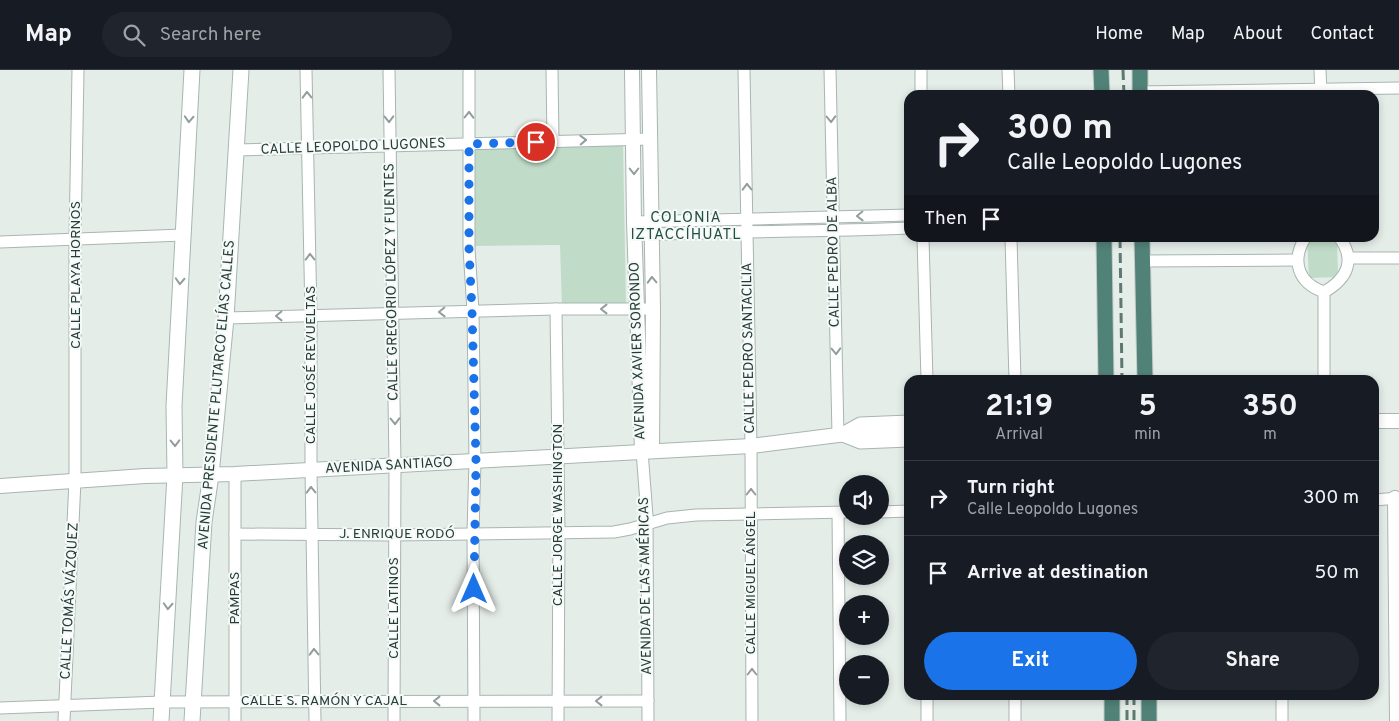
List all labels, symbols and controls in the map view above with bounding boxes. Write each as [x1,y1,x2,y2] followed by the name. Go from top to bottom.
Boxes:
[102,12,452,57] search box
[25,20,72,50] text: Map
[120,21,148,49] icon: search
[160,23,261,47] text: Search here
[1095,23,1143,46] text: Home
[1171,23,1205,46] text: Map
[1233,23,1282,46] text: About
[1310,23,1374,46] text: Contact
[302,91,312,98] one-way arrow
[1007,107,1113,151] text: 300 m
[464,110,474,118] one-way arrow
[924,110,989,175] icon: right
[183,115,194,123] one-way arrow
[384,115,394,123] one-way arrow
[825,115,836,123] one-way arrow
[515,121,557,163] pin
[522,128,550,156] icon: arrive
[260,135,446,159] street label: CALLE LEOPOLDO LUGONES
[579,135,587,146] one-way arrow
[1007,150,1242,177] text: Calle Leopoldo Lugones
[380,163,403,401] street label: CALLE GREGORIO LÓPEZ Y FUENTES
[629,168,639,175] one-way arrow
[824,177,844,327] street label: CALLE PEDRO DE ALBA
[741,183,752,191] one-way arrow
[68,201,85,349] street label: CALLE PLAYA HORNOS
[977,205,1005,233] icon: arrive
[924,207,967,231] text: Then
[630,209,742,245] district label: COLONIA IZTACCÍHUATL
[856,211,864,221] one-way arrow
[194,239,239,551] street label: AVENIDA PRESIDENTE PLUTARCO ELÍAS CALLES
[305,253,315,260] one-way arrow
[626,262,650,440] street label: AVENIDA XAVIER SORONDO
[739,262,759,434] street label: CALLE PEDRO SANTACILIA
[647,275,657,283] one-way arrow
[175,277,186,285] one-way arrow
[302,286,320,444] street label: CALLE JOSÉ REVUELTAS
[600,304,608,314] one-way arrow
[437,307,445,317] one-way arrow
[275,311,283,322] one-way arrow
[831,348,841,355] one-way arrow
[985,389,1053,426] text: 21:19
[1138,389,1157,426] text: 5
[1242,389,1298,426] text: 350
[390,418,400,425] one-way arrow
[550,424,567,606] street label: CALLE JORGE WASHINGTON
[995,425,1043,445] text: Arrival
[1134,425,1161,445] text: min
[1263,425,1277,445] text: m
[169,440,180,448] one-way arrow
[325,454,453,478] street label: AVENIDA SANTIAGO
[839,475,889,705] map controls
[839,475,889,525] button: sound
[967,476,1055,500] text: Turn right
[924,484,952,512] icon: right
[306,485,317,493] one-way arrow
[1303,486,1359,510] text: 300 m
[746,488,756,496] one-way arrow
[635,497,656,675] street label: AVENIDA DE LAS AMÉRICAS
[967,500,1138,520] text: Calle Leopoldo Lugones
[742,511,760,655] street label: CALLE MIGUEL ÁNGEL
[56,522,83,680] street label: CALLE TOMÁS VÁZQUEZ
[339,525,455,543] street label: J. ENRIQUE RODÓ
[839,535,889,585] button: layers
[386,557,403,659] street label: CALLE LATINOS
[924,559,952,587] icon: arrive
[967,561,1148,585] text: Arrive at destination
[1314,561,1359,585] text: 50 m
[447,562,499,614] position arrow
[227,572,244,624] street label: PAMPAS
[839,595,889,645] button: +
[162,602,173,610] one-way arrow
[924,632,1137,690] button: Exit
[1147,632,1359,690] button: Share
[309,648,319,656] one-way arrow
[839,655,889,705] button: −
[747,668,757,676] one-way arrow
[241,692,407,710] street label: CALLE S. RAMÓN Y CAJAL
[432,696,440,706] one-way arrow
[595,696,602,706] one-way arrow

